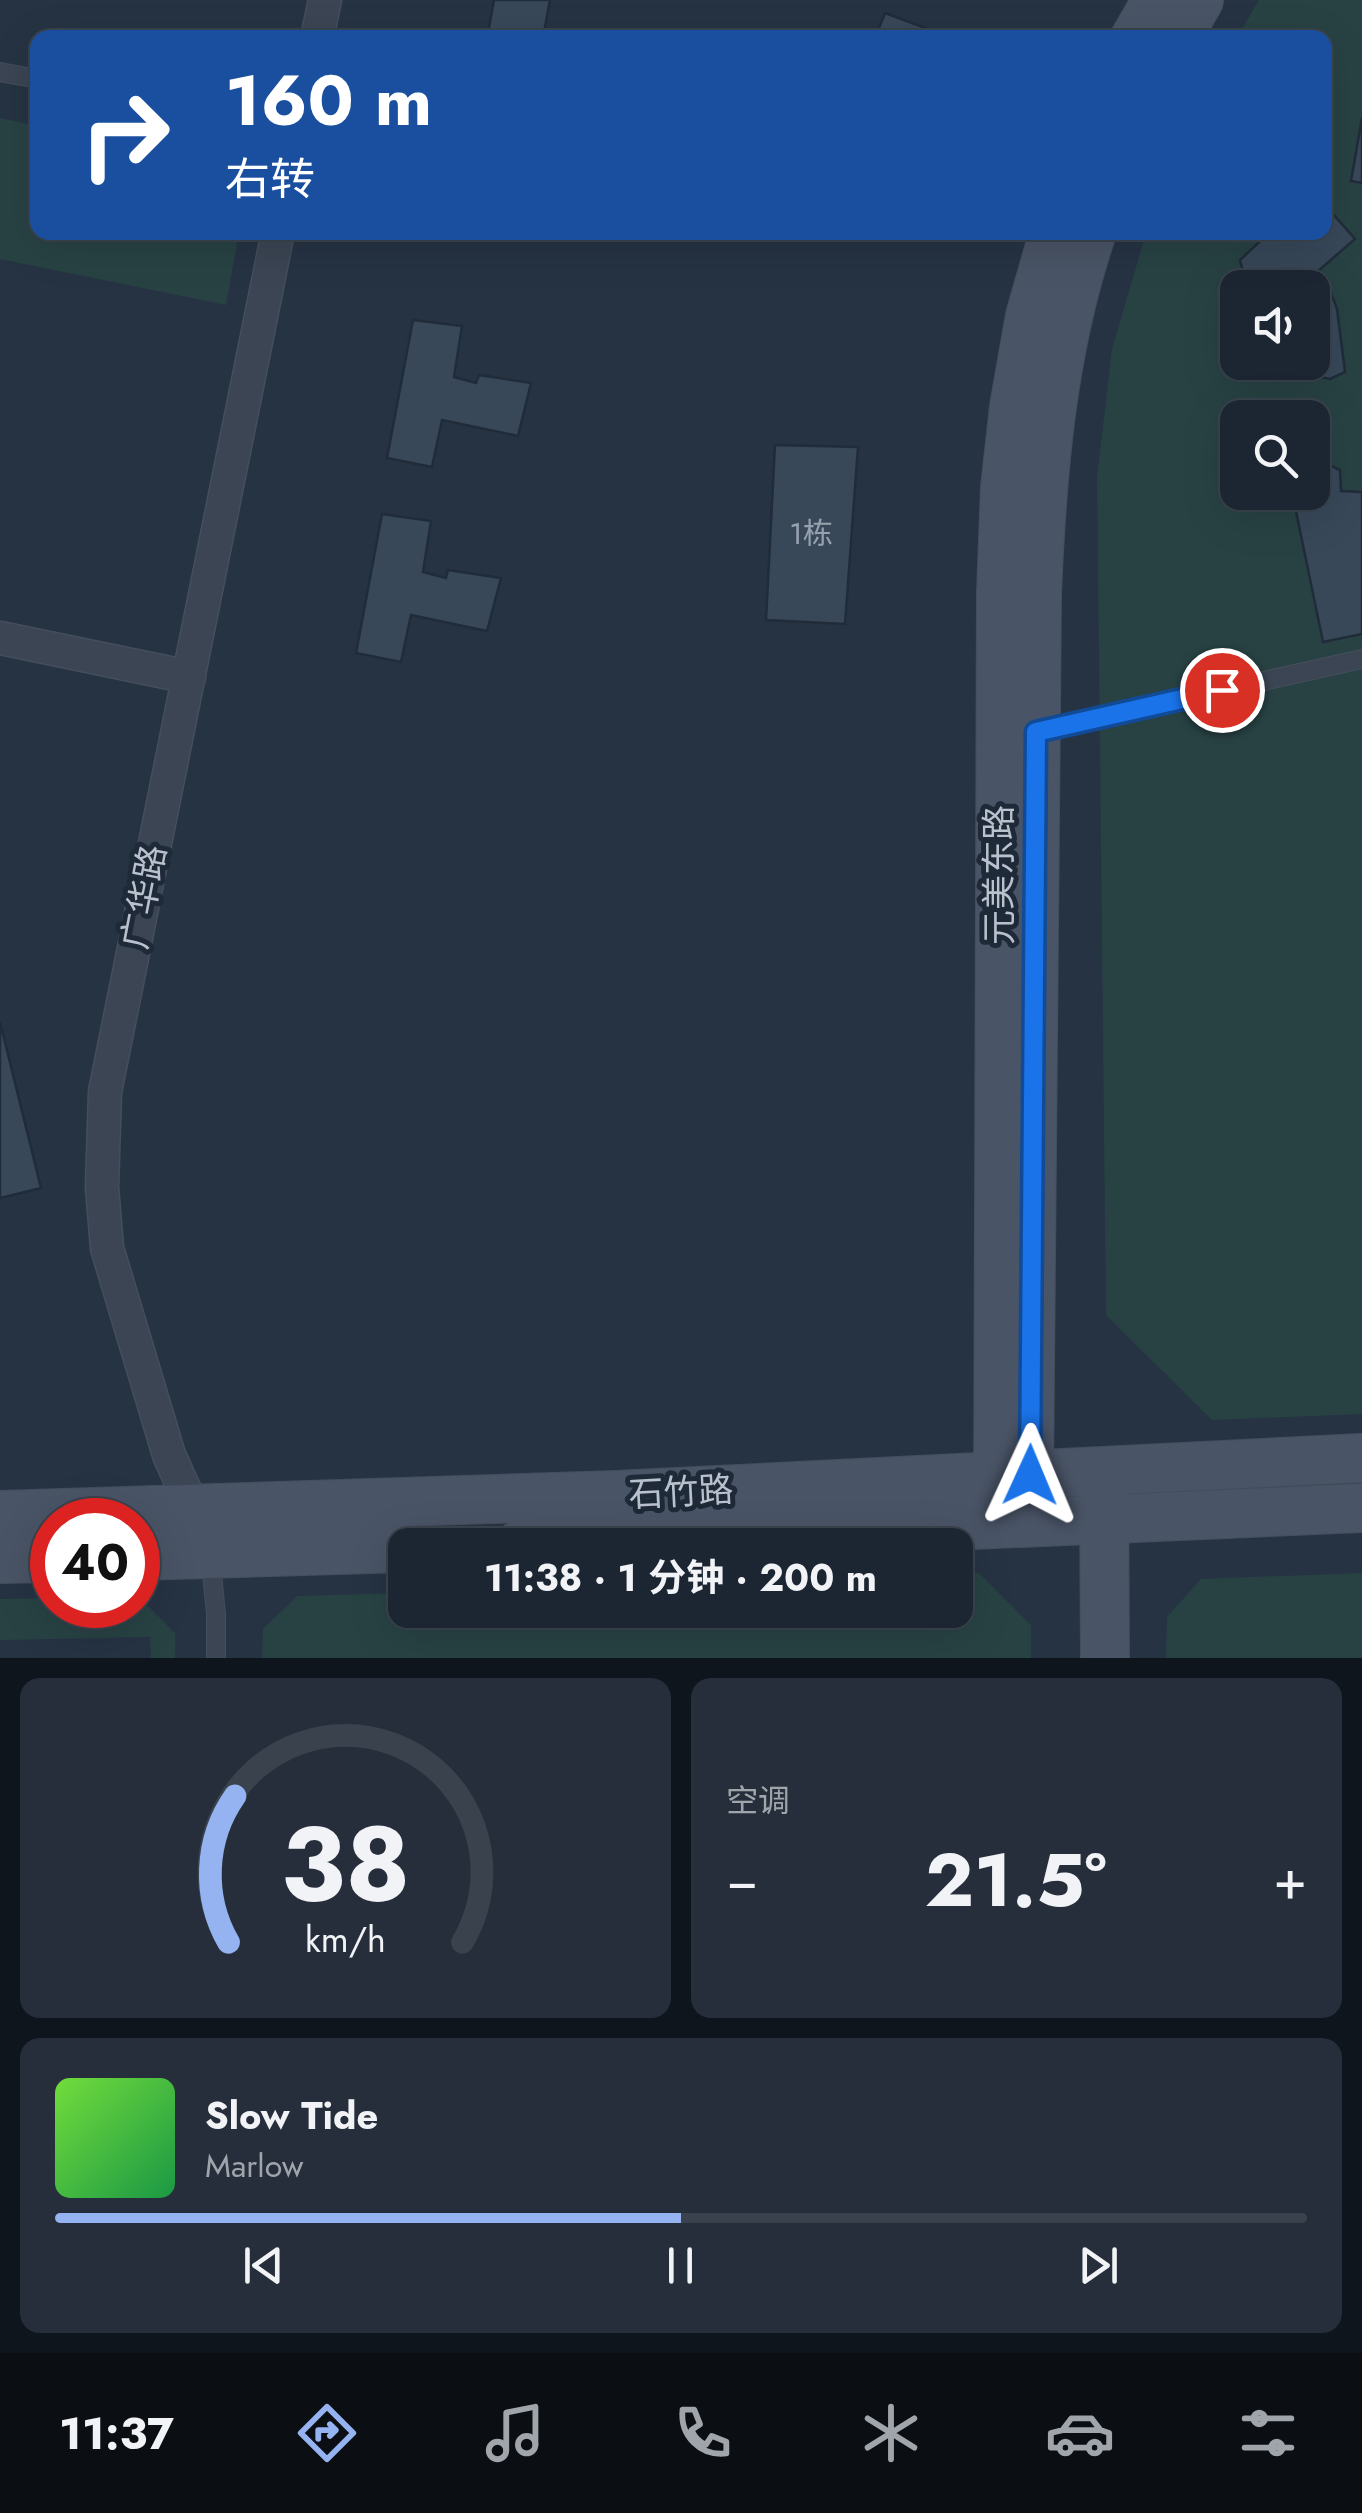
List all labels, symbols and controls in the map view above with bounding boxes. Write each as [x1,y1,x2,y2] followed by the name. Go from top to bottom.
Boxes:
[225,50,432,151] text: 160 m
[60,70,190,200] icon: right
[225,147,315,212] text: 右转
[1220,270,1330,510] map controls
[1220,270,1330,380] button: sound
[1220,400,1330,510] button: search
[789,512,833,555] house number: 1栋
[1180,648,1265,733] pin
[1195,663,1250,718] icon: arrive
[974,805,1024,945] street label: 元美东路
[109,841,179,953] street label: 广华路
[978,1423,1082,1527] position arrow
[627,1464,735,1520] street label: 石竹路
[30,1498,160,1628] speed limit sign: 40
[484,1550,877,1605] text: 11:38 · 1 分钟 · 200 m
[726,1778,790,1824] text: 空调
[281,1789,410,1939] text: 38
[925,1826,1107,1934] text: 21.5°
[726,1840,758,1920] text: −
[1273,1840,1307,1920] text: +
[305,1914,386,1965] text: km/h
[205,2088,378,2143] text: Slow Tide
[205,2143,303,2189] text: Marlow
[236,2238,291,2293] icon: previous
[653,2238,708,2293] icon: pause
[1071,2238,1126,2293] icon: next
[292,2398,362,2468] icon: directions
[480,2398,550,2468] icon: music
[668,2398,738,2468] icon: phone
[856,2398,926,2468] icon: climate
[1045,2398,1115,2468] icon: car
[1233,2398,1303,2468] icon: filters
[59,2401,174,2466] text: 11:37

